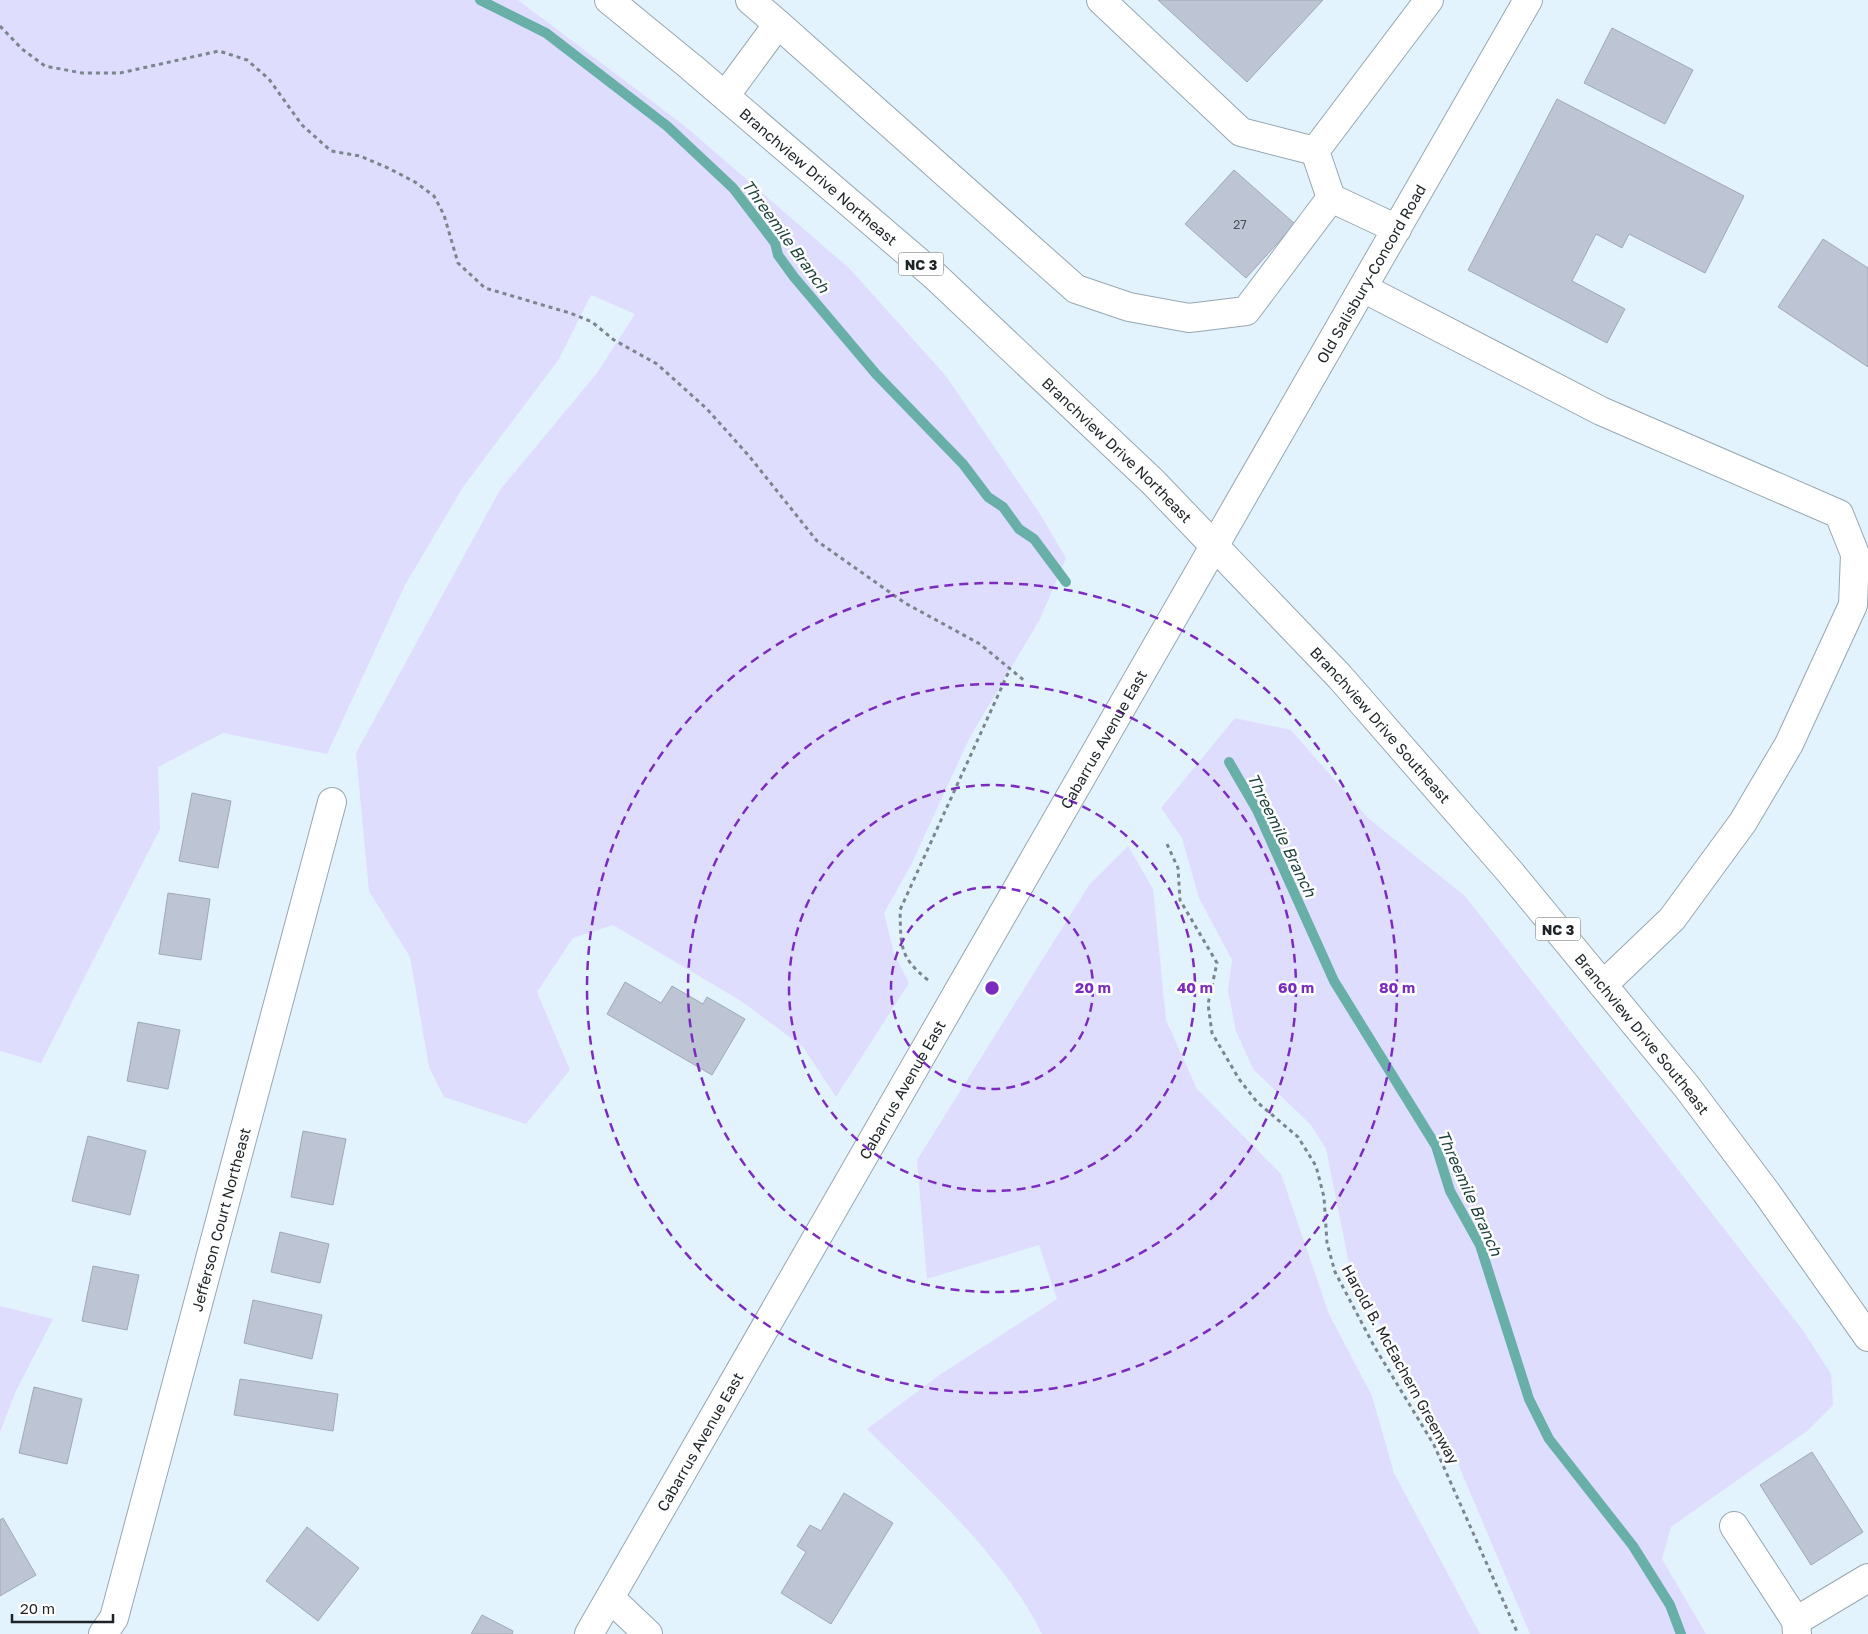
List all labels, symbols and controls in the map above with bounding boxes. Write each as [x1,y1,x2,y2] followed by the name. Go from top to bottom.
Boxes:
[736,104,901,249] street label: Branchview Drive Northeast
[738,175,835,298] water label: Threemile Branch
[1312,181,1429,366] street label: Old Salisbury-Concord Road
[1233,217,1247,232] house number: 27
[898,252,944,276] road number: NC 3
[1039,373,1196,526] street label: Branchview Drive Northeast
[1307,643,1455,807] street label: Branchview Drive Southeast
[1056,667,1150,812] street label: Cabarrus Avenue East
[1243,770,1321,901] water label: Threemile Branch
[1536,918,1580,941] road number: NC 3
[1572,949,1713,1118] street label: Branchview Drive Southeast
[1075,978,1111,996] text: 20 m
[1177,978,1213,996] text: 40 m
[1278,978,1314,996] text: 60 m
[1379,978,1415,996] text: 80 m
[983,979,1001,997] centre of rings
[855,1017,949,1162] street label: Cabarrus Avenue East
[187,1125,254,1313] street label: Jefferson Court Northeast
[1433,1127,1507,1260] water label: Threemile Branch
[1339,1261,1464,1467] street label: Harold B. McEachern Greenway
[653,1369,747,1514] street label: Cabarrus Avenue East
[12,1592,114,1624] scale bar
[20,1599,55,1617] text: 20 m

